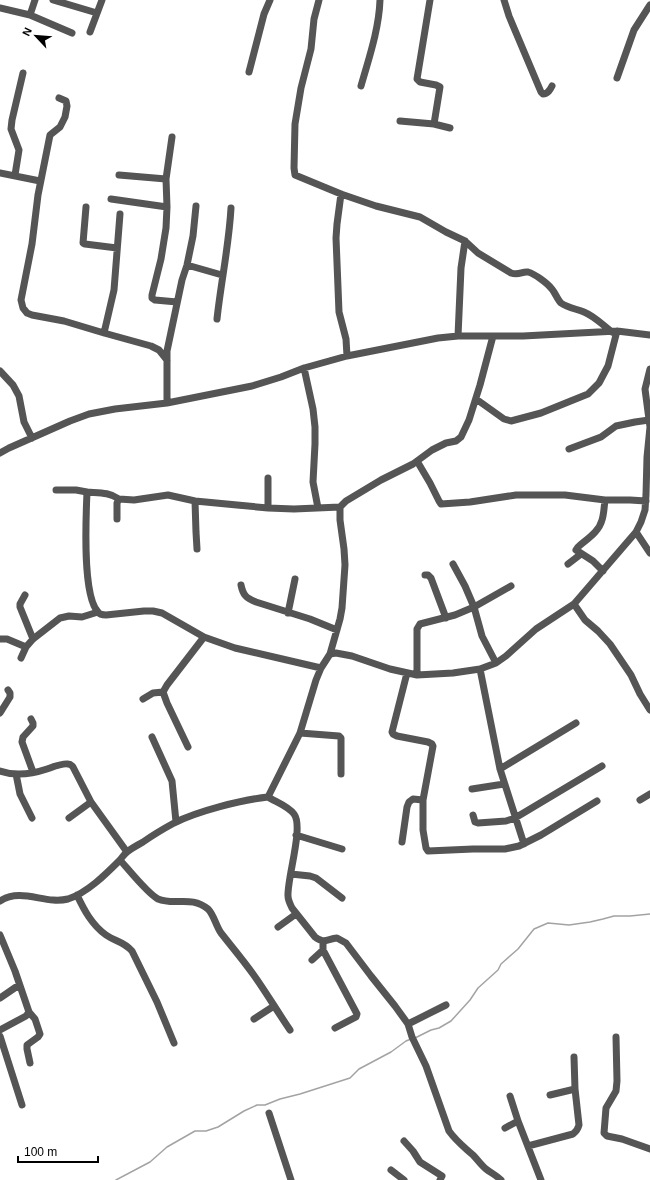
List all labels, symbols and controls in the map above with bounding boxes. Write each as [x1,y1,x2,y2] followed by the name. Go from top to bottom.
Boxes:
[16,16,56,56] north arrow
[20,25,34,38] text: N
[18,1138,98,1164] scale bar
[24,1145,57,1159] text: 100 m

